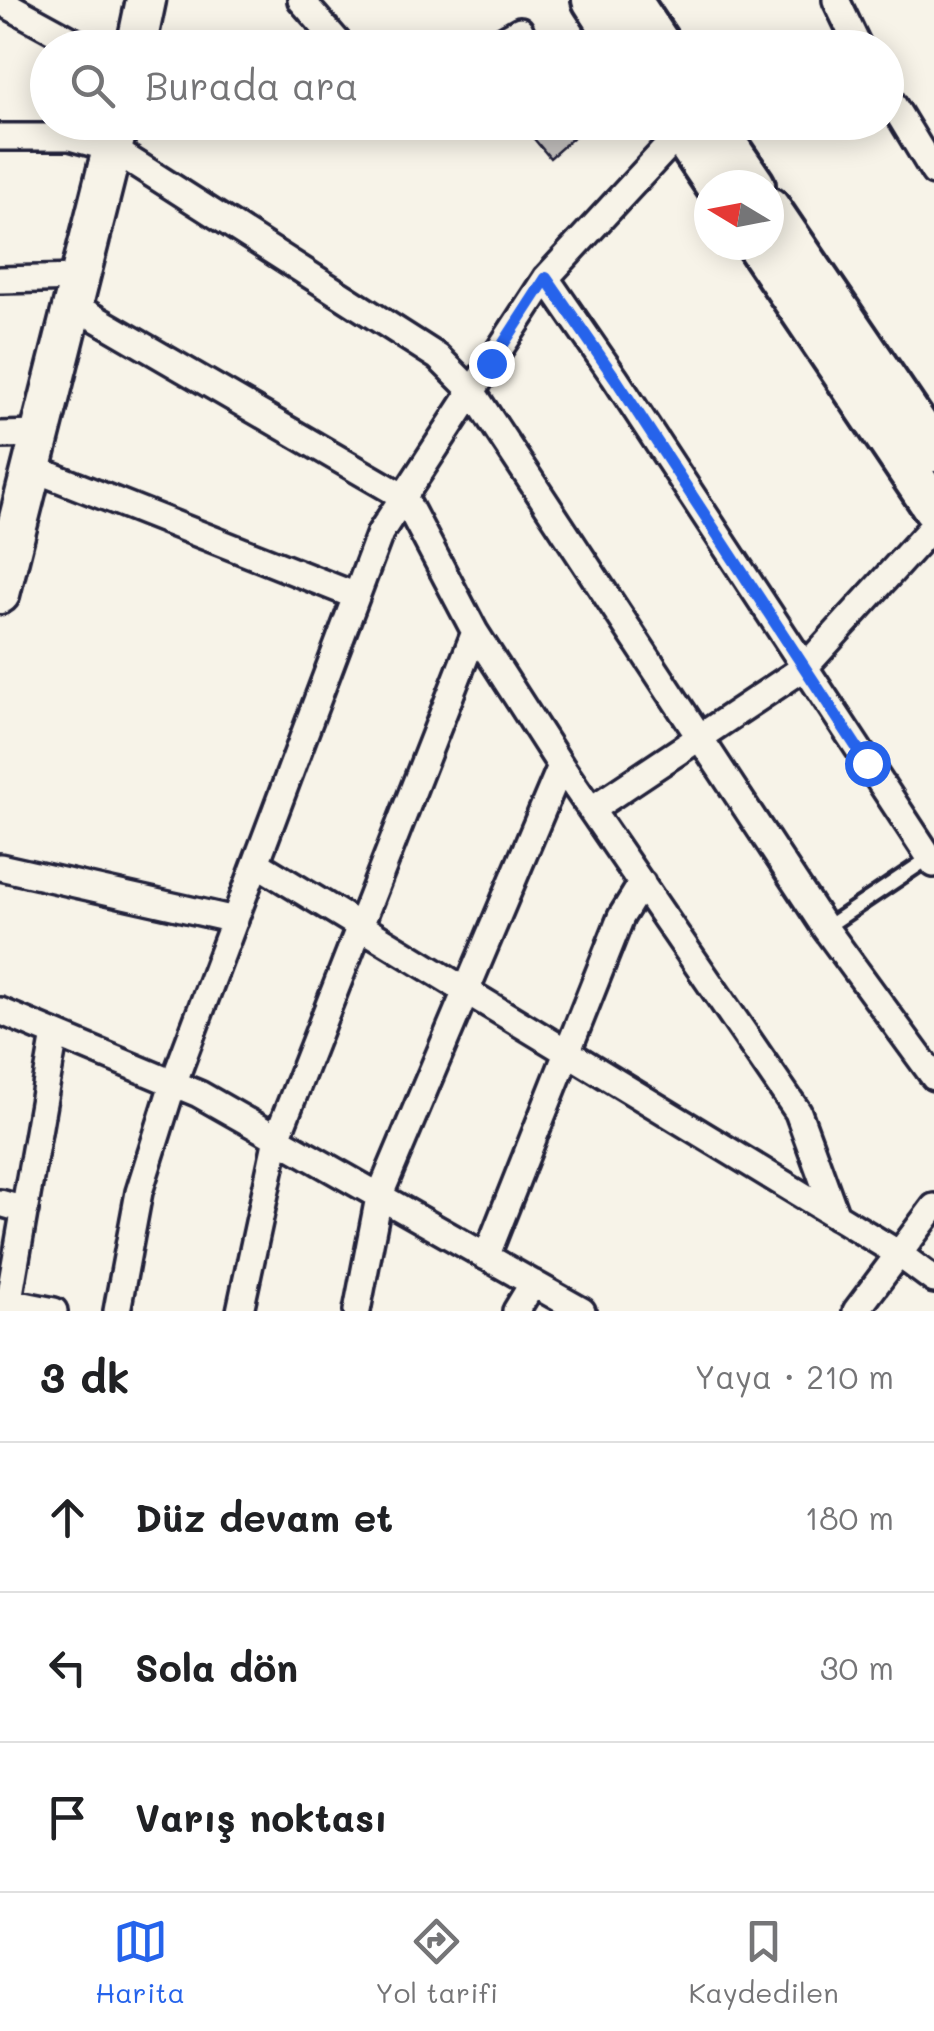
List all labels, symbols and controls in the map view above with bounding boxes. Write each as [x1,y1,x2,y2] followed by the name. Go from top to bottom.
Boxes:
[30,30,904,140] search box
[65,58,120,113] icon: search
[145,60,359,110] text: Burada ara
[694,170,784,260] north arrow
[469,341,515,387] route end
[845,741,891,787] route start
[40,1349,130,1404] text: 3 dk
[694,1355,894,1397] text: Yaya · 210 m
[40,1490,95,1545] icon: ahead
[135,1492,393,1542] text: Düz devam et
[805,1496,894,1538] text: 180 m
[40,1640,95,1695] icon: left
[135,1642,298,1692] text: Sola dön
[820,1646,894,1688] text: 30 m
[40,1790,95,1845] icon: arrive
[135,1792,387,1842] text: Varış noktası
[95,1914,185,2010] tab: Harita
[375,1914,498,2010] tab: Yol tarifi
[688,1914,839,2010] tab: Kaydedilen

